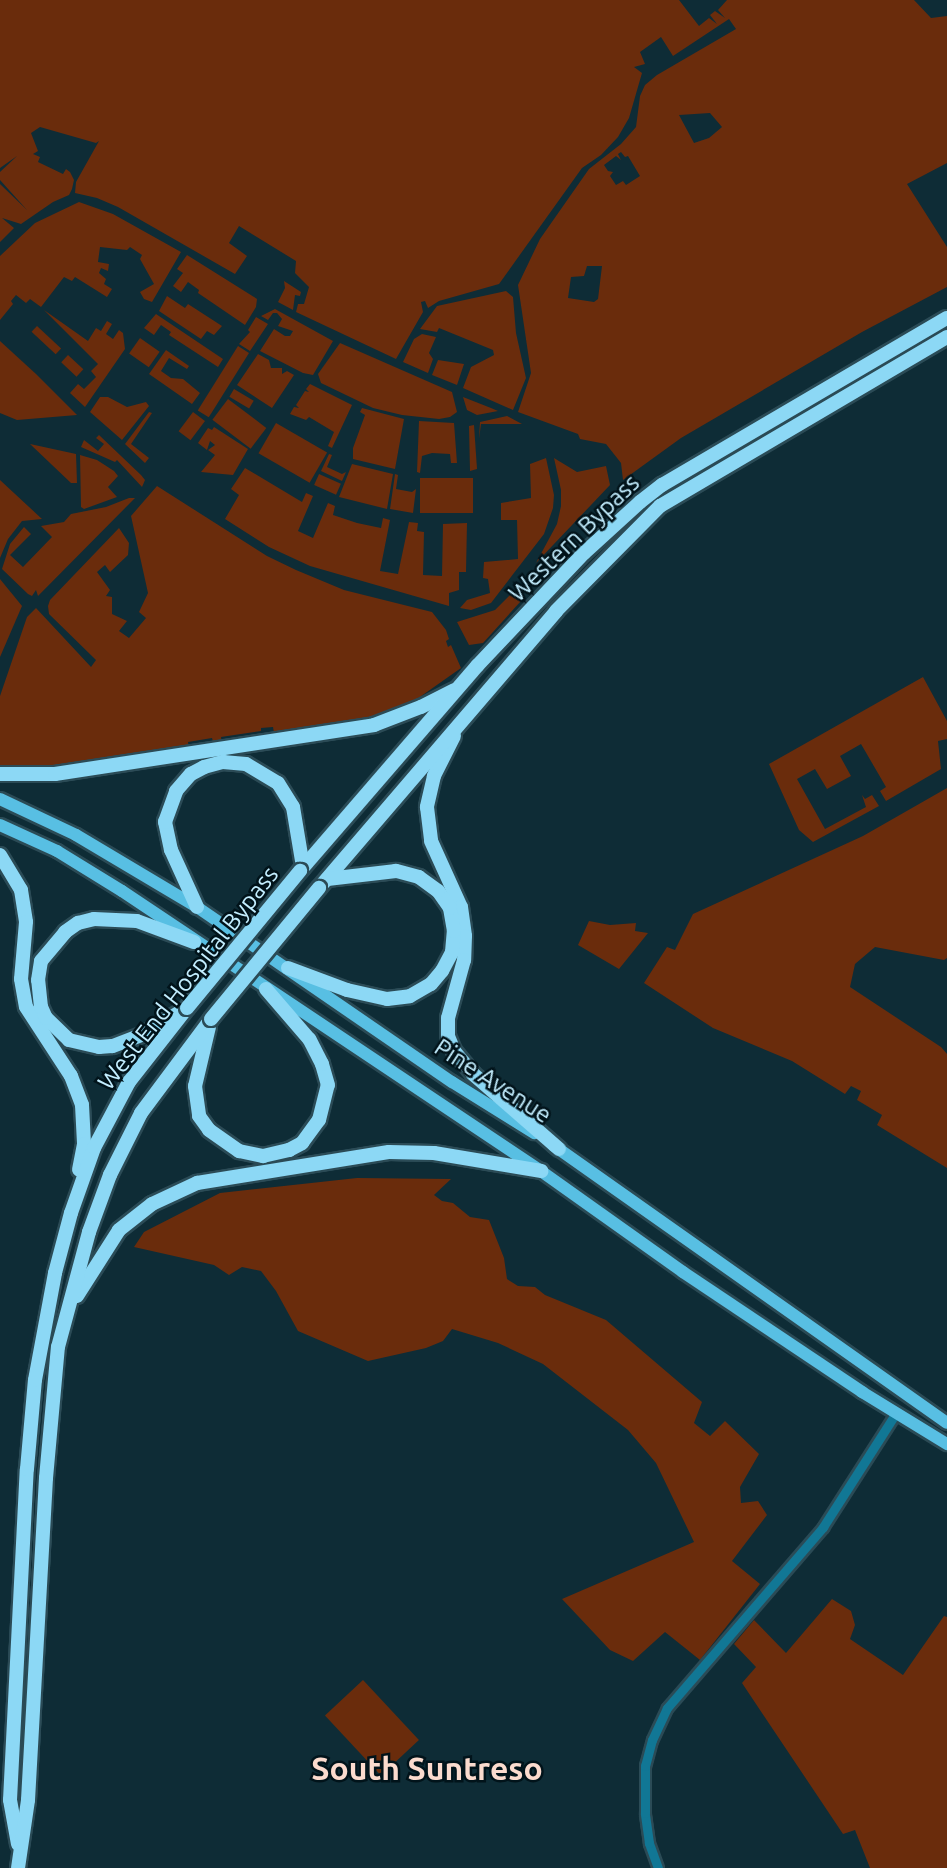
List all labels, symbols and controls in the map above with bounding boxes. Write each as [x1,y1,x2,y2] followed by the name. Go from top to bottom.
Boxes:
[503,468,645,608] street label: Western Bypass
[92,861,284,1095] street label: West End Hospital Bypass
[429,1033,557,1129] street label: Pine Avenue
[311,1749,543,1787] district label: South Suntreso

